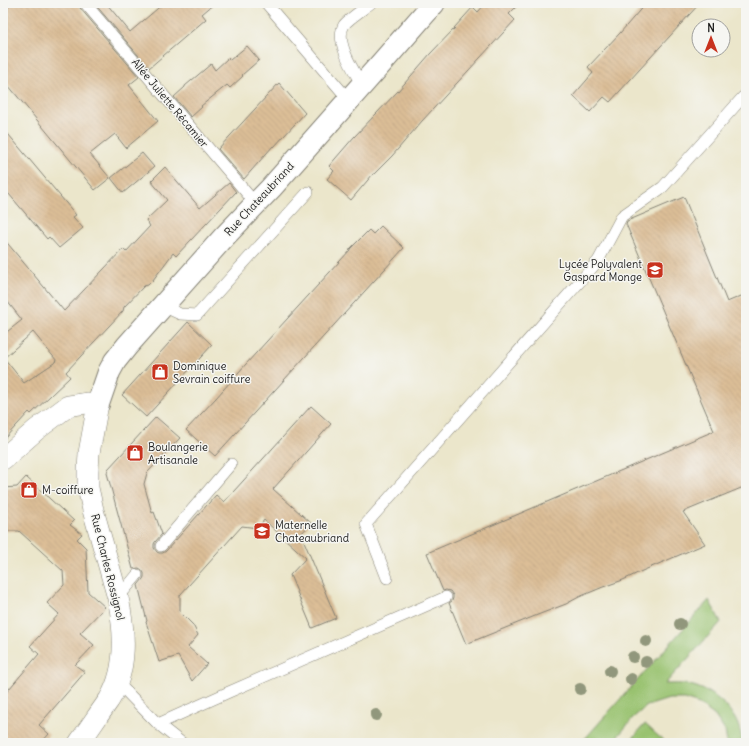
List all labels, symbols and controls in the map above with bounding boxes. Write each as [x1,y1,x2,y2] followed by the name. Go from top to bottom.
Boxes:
[691,18,731,58] north arrow
[707,21,715,35] text: N
[129,56,212,151] street label: Allée Juliette Récamier
[221,159,297,239] street label: Rue Chateaubriand
[559,257,642,284] place label: Lycée Polyvalent Gaspard Monge
[645,260,665,280] school or university icon: Lycée Polyvalent Gaspard Monge
[173,359,250,386] place label: Dominique Sevrain coiffure
[150,362,170,382] shop icon: Dominique Sevrain coiffure
[148,440,208,467] place label: Boulangerie Artisanale
[125,443,145,463] shop icon: Boulangerie Artisanale
[19,480,39,500] shop icon: M-coiffure
[42,483,94,497] place label: M-coiffure
[88,512,128,622] street label: Rue Charles Rossignol
[275,518,350,545] place label: Maternelle Chateaubriand
[252,521,272,541] school or university icon: Maternelle Chateaubriand

